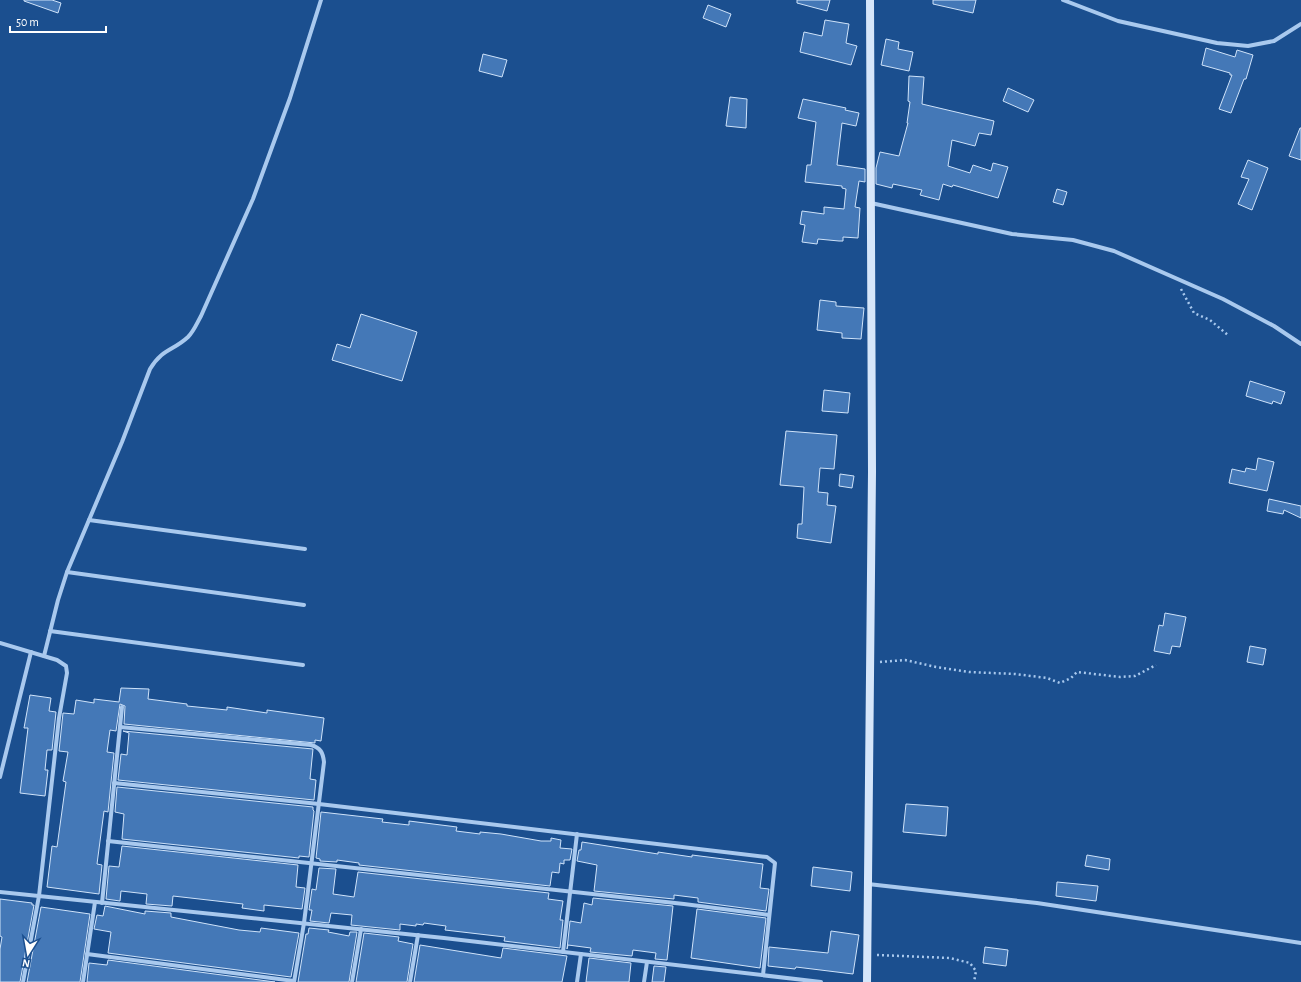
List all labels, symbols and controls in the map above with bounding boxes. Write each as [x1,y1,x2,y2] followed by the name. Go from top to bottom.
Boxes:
[10,8,106,34] scale bar
[16,16,39,28] text: 50 m
[8,934,48,974] north arrow
[21,957,31,969] text: N

